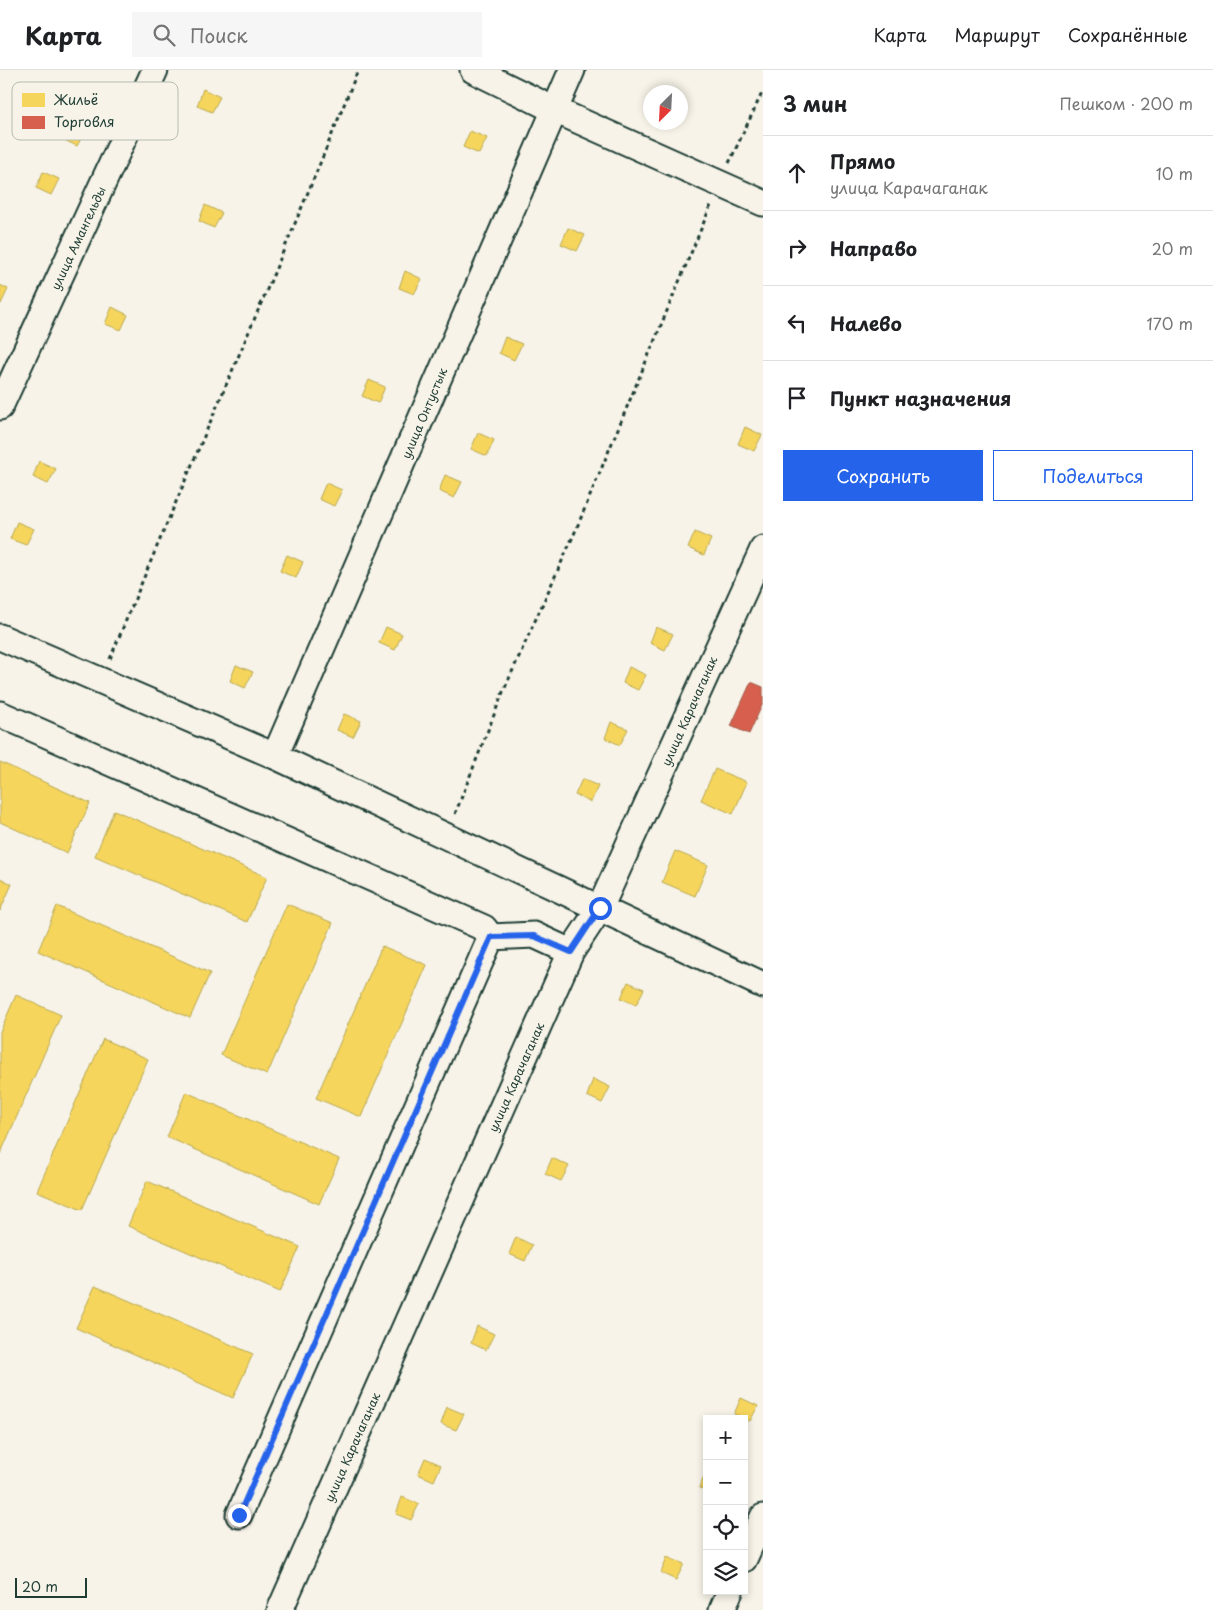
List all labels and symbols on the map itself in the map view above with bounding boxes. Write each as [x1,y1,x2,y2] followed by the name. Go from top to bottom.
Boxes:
[12,82,178,140] legend
[643,85,688,130] north arrow
[53,89,98,110] text: Жильё
[54,111,115,132] text: Торговля
[46,183,110,293] street label: улица Амангельды
[397,364,452,461] street label: улица Онтустык
[657,653,722,769] street label: улица Карачаганак
[589,897,612,920] route start
[484,1019,549,1135] street label: улица Карачаганак
[320,1389,385,1505] street label: улица Карачаганак
[228,1504,251,1527] route end
[15,1575,88,1598] scale bar

